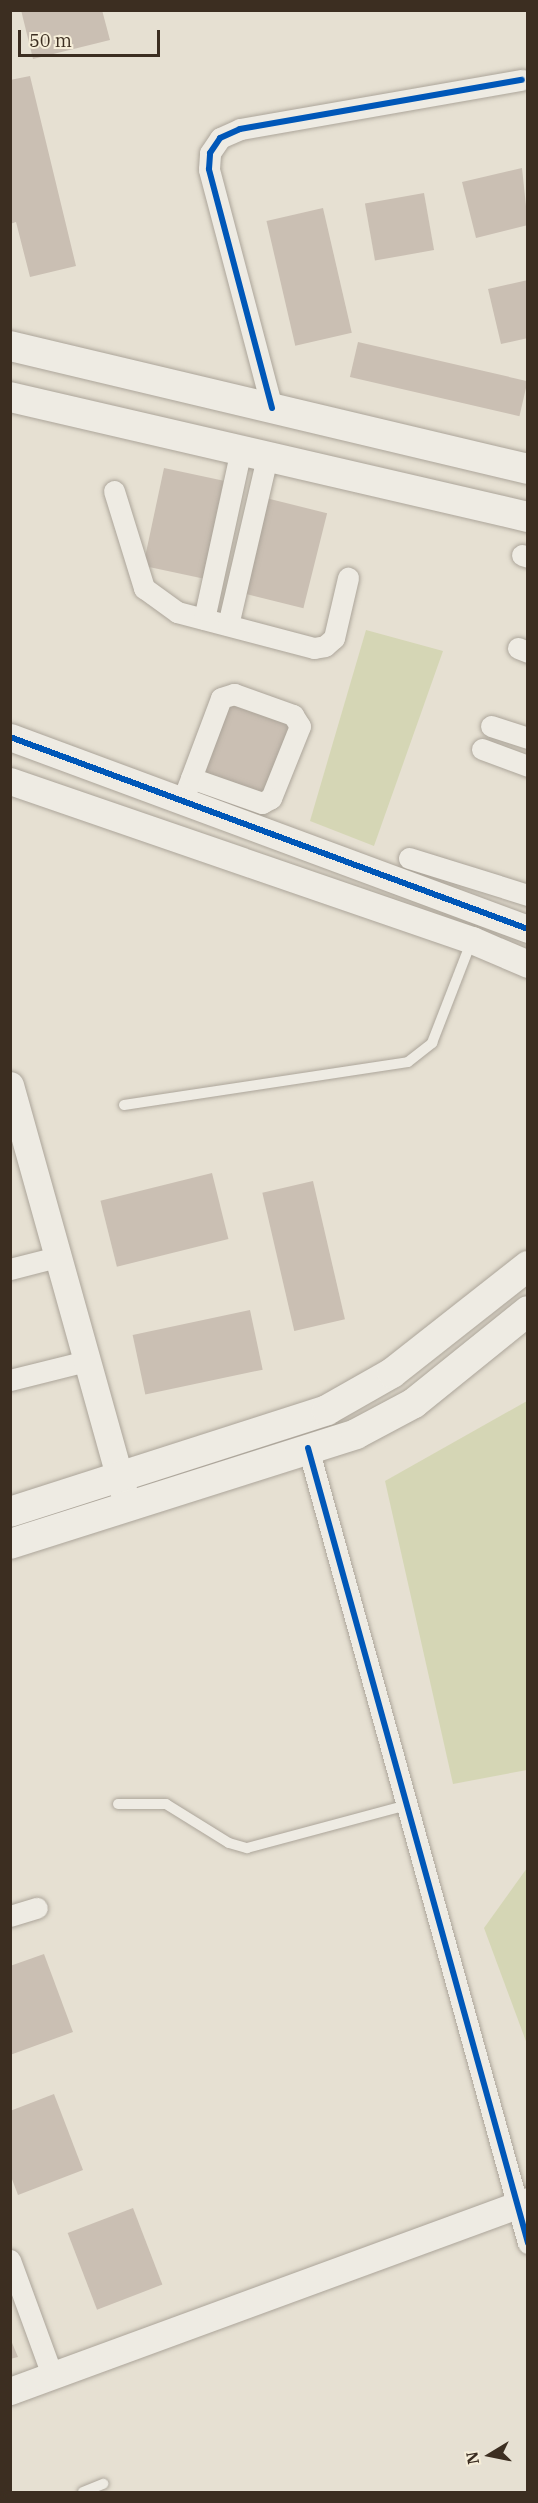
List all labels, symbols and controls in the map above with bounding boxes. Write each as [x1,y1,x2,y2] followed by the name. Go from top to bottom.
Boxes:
[21,18,164,56] scale bar
[29,29,72,52] text: 50 m
[460,2425,520,2485] north arrow
[461,2450,483,2466] text: N

